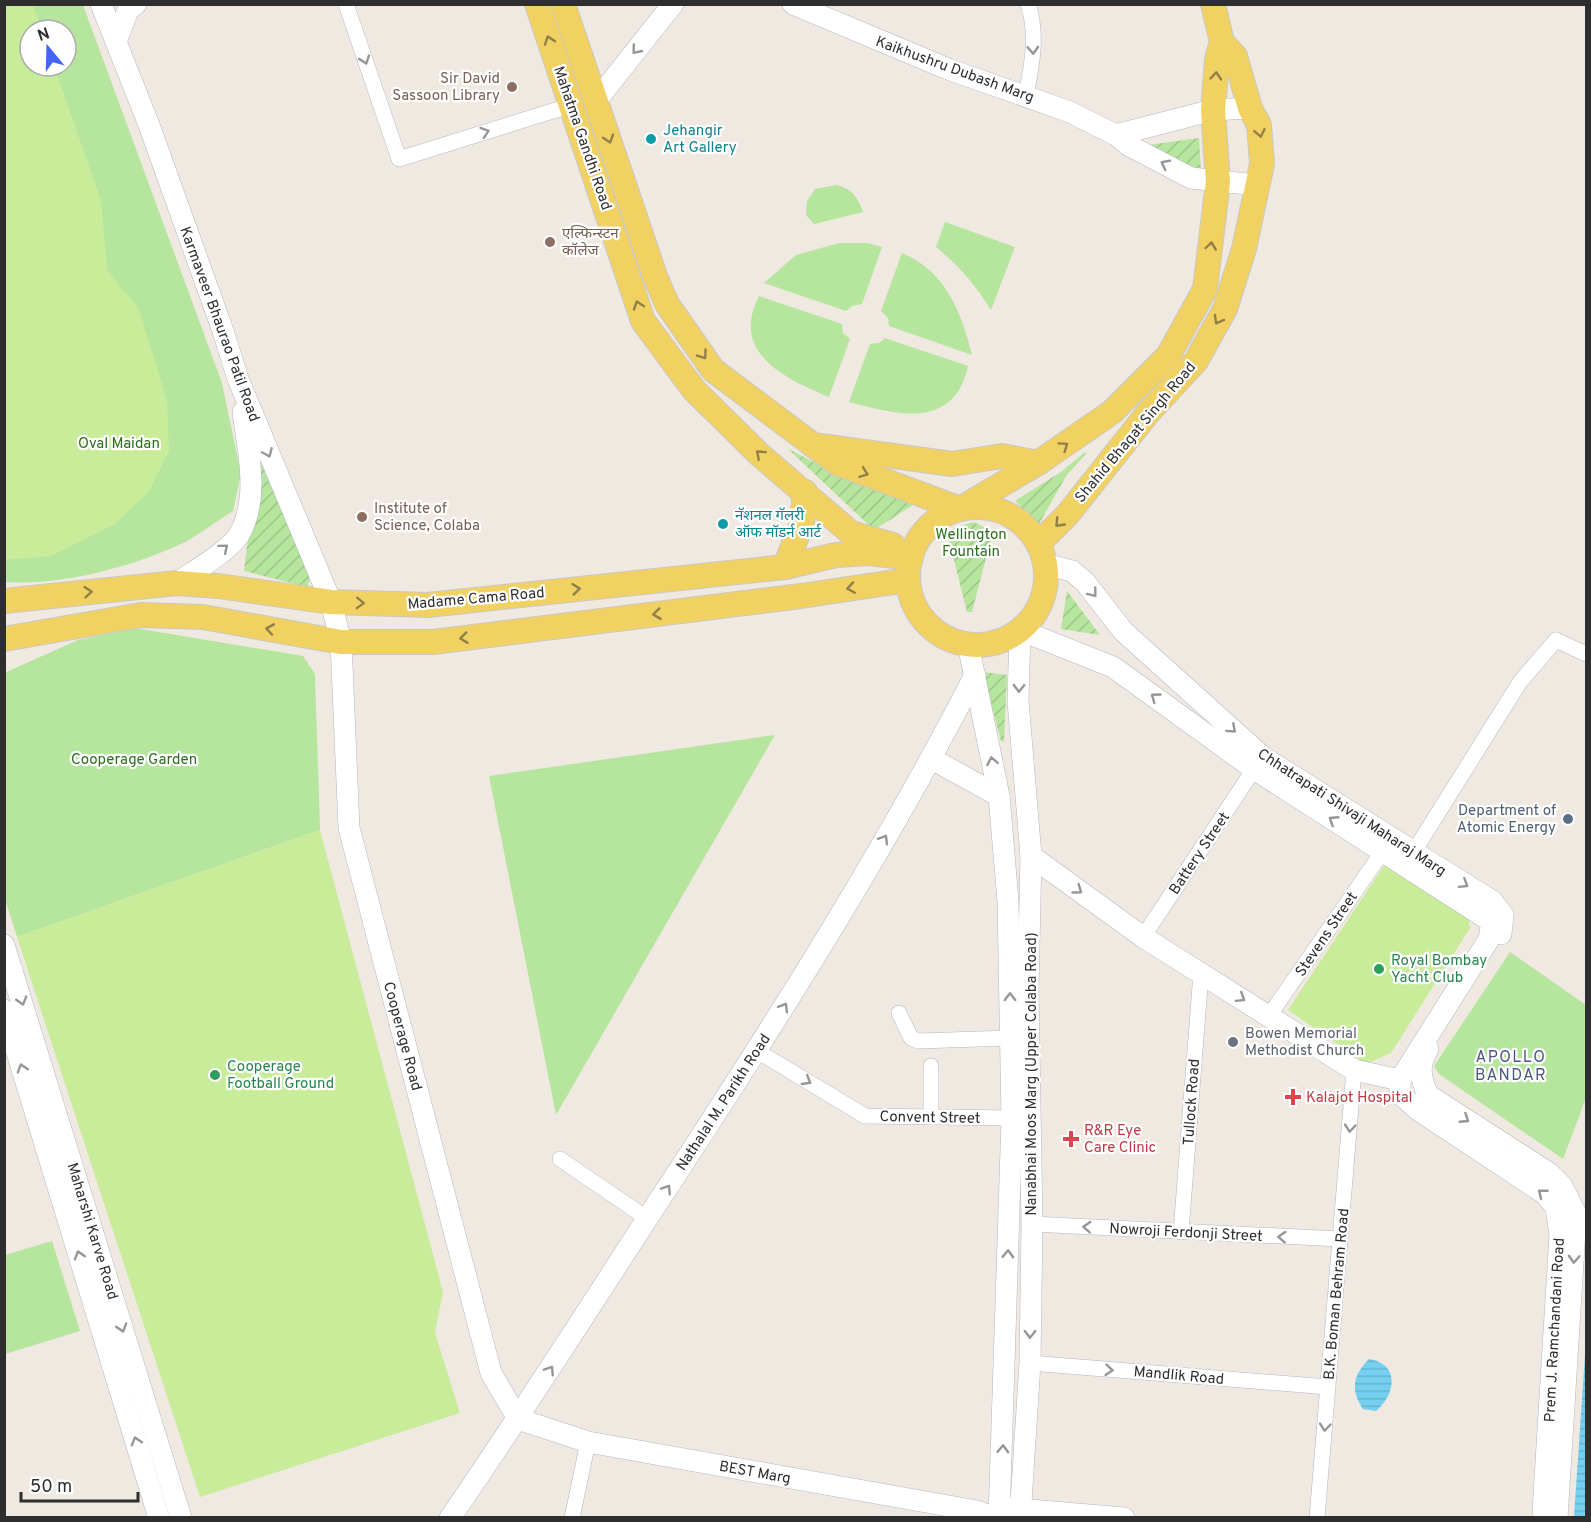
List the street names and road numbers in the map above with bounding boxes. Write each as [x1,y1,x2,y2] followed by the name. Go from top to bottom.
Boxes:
[873,33,1036,108] street label: Kaikhushru Dubash Marg
[548,64,615,213] street label: Mahatma Gandhi Road
[174,224,263,425] street label: Karmaveer Bhaurao Patil Road
[1072,359,1201,507] street label: Shahid Bhagat Singh Road
[407,584,545,615] street label: Madame Cama Road
[1253,745,1449,881] street label: Chhatrapati Shivaji Maharaj Marg
[1166,809,1235,899] street label: Battery Street
[1292,889,1363,981] street label: Stevens Street
[1023,932,1042,1216] street label: Nanabhai Moos Marg (Upper Colaba Road)
[378,980,425,1093] street label: Cooperage Road
[673,1031,776,1175] street label: Nathalal M. Parikh Road
[1180,1058,1205,1146] street label: Tullock Road
[879,1108,981,1129] street label: Convent Street
[62,1161,121,1302] street label: Maharshi Karve Road
[1321,1207,1354,1381] street label: B.K. Boman Behram Road
[1109,1220,1263,1247] street label: Nowroji Ferdonji Street
[1541,1237,1570,1423] street label: Prem J. Ramchandani Road
[1133,1363,1225,1390] street label: Mandlik Road
[717,1458,792,1489] street label: BEST Marg

